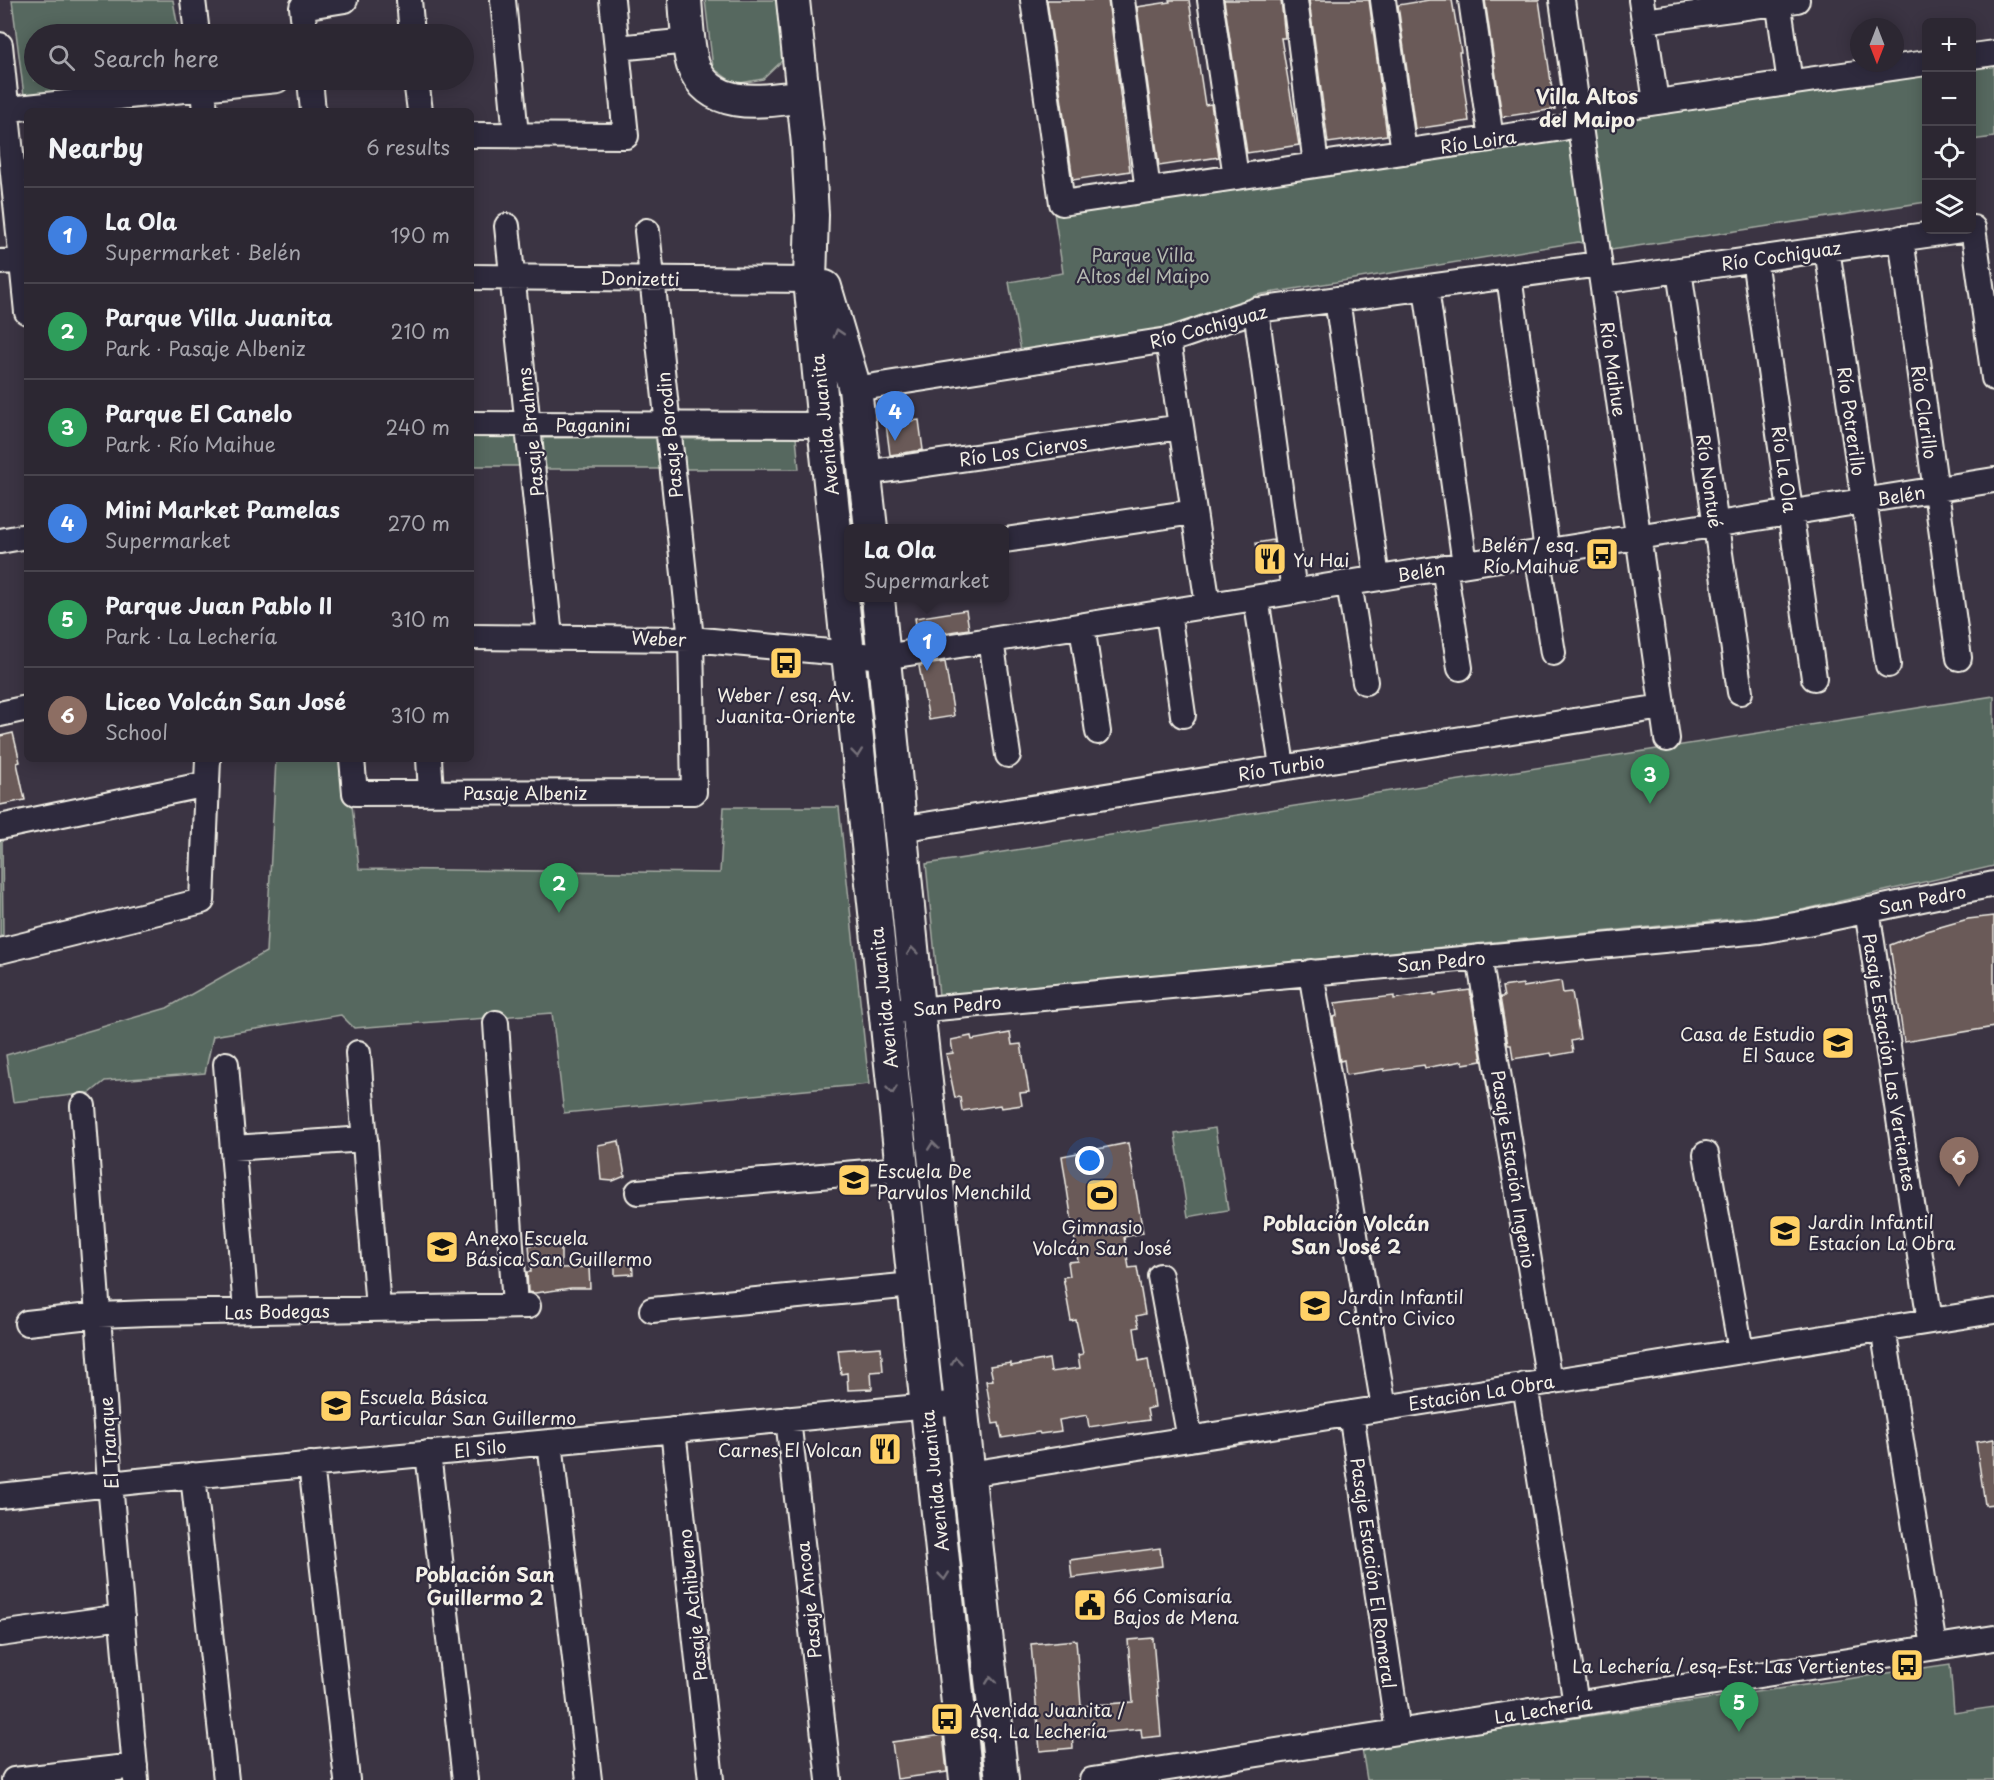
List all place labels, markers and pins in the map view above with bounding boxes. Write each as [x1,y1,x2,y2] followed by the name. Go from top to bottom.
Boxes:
[876,392,914,441] pin: 4
[1480,531,1579,579] place label: Belén / esq. Río Maihue
[1584,536,1620,572] bus stop icon: Belén / esq. Río Maihue
[1252,541,1288,577] restaurant icon: Yu Hai
[1293,546,1349,573] place label: Yu Hai
[908,622,946,671] pin: 1
[768,645,804,681] bus stop icon: Weber / esq. Av. Juanita-Oriente
[716,681,856,729] place label: Weber / esq. Av. Juanita-Oriente
[1630,754,1670,804] pin: 3
[540,864,578,913] pin: 2
[1680,1020,1815,1068] place label: Casa de Estudio El Sauce
[1820,1025,1856,1061] school or university icon: Casa de Estudio El Sauce
[1940,1138,1978,1187] pin: 6
[877,1157,1031,1205] place label: Escuela De Parvulos Menchild
[836,1162,872,1198] school or university icon: Escuela De Parvulos Menchild
[1084,1177,1120,1213] sports icon: Gimnasio Volcán San José
[1808,1208,1955,1256] place label: Jardin Infantil Estacíon La Obra
[1032,1213,1172,1261] place label: Gimnasio Volcán San José
[1767,1213,1803,1249] school or university icon: Jardin Infantil Estacíon La Obra
[465,1224,652,1272] place label: Anexo Escuela Básica San Guillermo
[424,1229,460,1265] school or university icon: Anexo Escuela Básica San Guillermo
[1338,1283,1464,1331] place label: Jardin Infantil Centro Civico
[1297,1288,1333,1324] school or university icon: Jardin Infantil Centro Civico
[359,1383,576,1431] place label: Escuela Básica Particular San Guillermo
[318,1388,354,1424] school or university icon: Escuela Básica Particular San Guillermo
[867,1431,903,1467] restaurant icon: Carnes El Volcan
[718,1436,862,1463] place label: Carnes El Volcan
[1113,1582,1239,1630] place label: 66 Comisaría Bajos de Mena
[1072,1587,1108,1623] public building icon: 66 Comisaría Bajos de Mena
[1889,1647,1925,1683] bus stop icon: La Lechería / esq. Est. Las Vertientes
[1572,1652,1884,1679] place label: La Lechería / esq. Est. Las Vertientes
[1720,1682,1758,1732] pin: 5
[970,1696,1126,1744] place label: Avenida Juanita / esq. La Lechería
[929,1701,965,1737] bus stop icon: Avenida Juanita / esq. La Lechería

